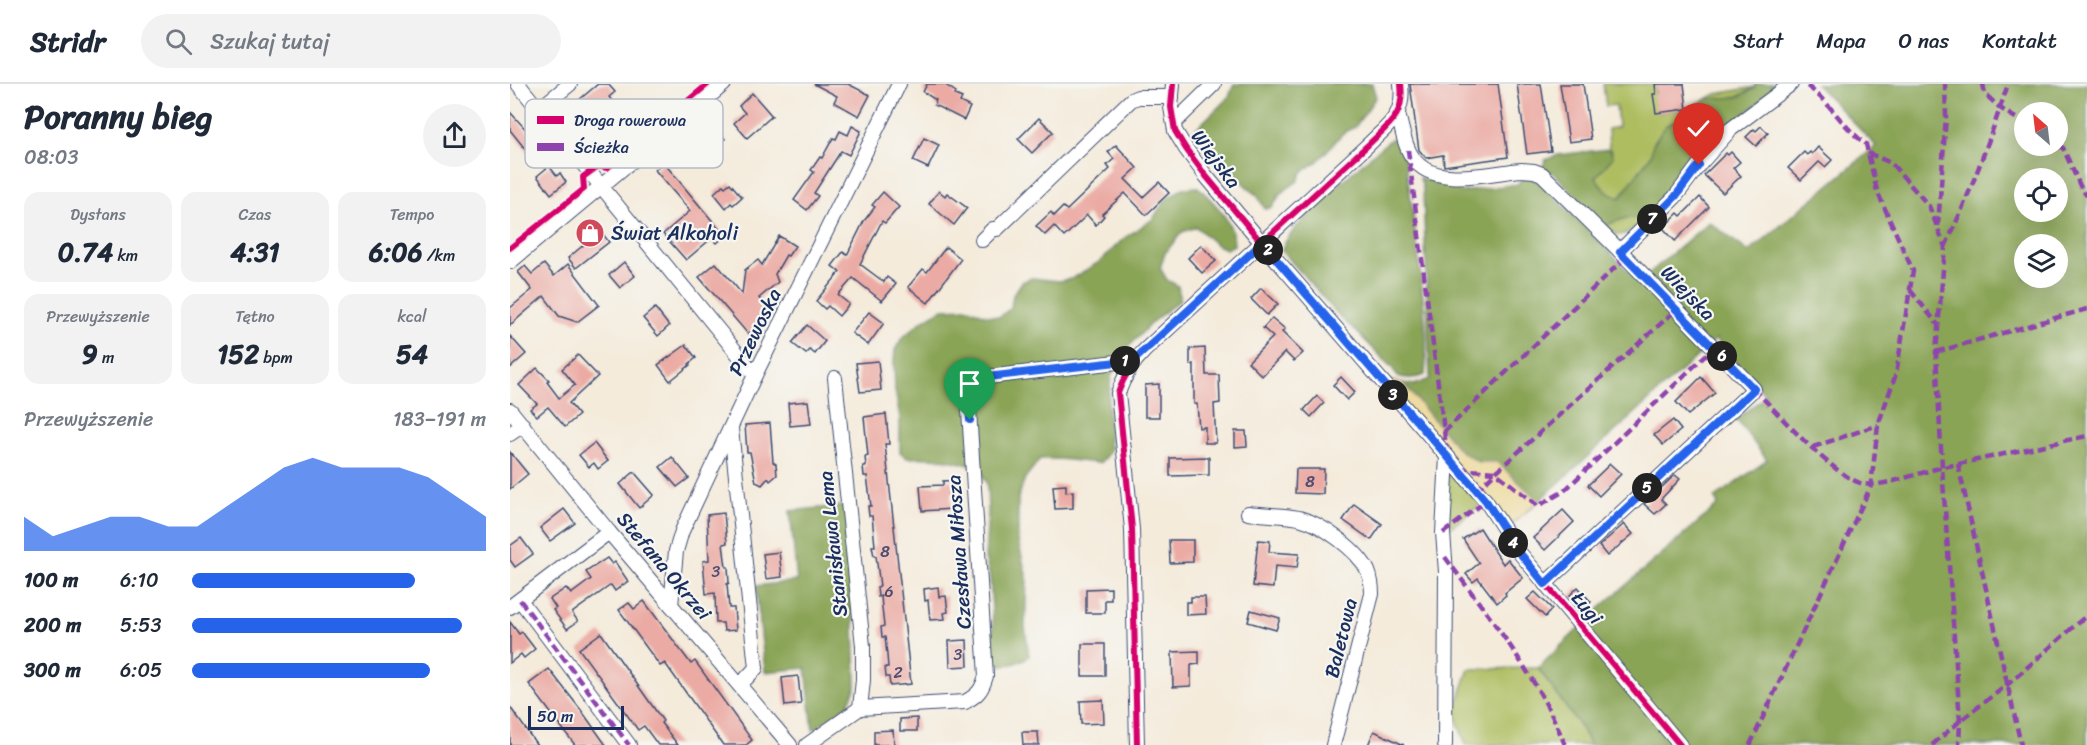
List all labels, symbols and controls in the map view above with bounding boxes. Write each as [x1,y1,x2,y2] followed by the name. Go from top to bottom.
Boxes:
[141,14,561,68] search box
[30,17,105,66] text: Stridr
[210,22,330,61] text: Szukaj tutaj
[1733,22,1783,60] text: Start
[1816,22,1866,60] text: Mapa
[1899,22,1949,60] text: O nas
[1982,22,2057,60] text: Kontakt
[162,25,195,58] icon: search
[24,88,213,146] text: Poranny bieg
[525,99,723,168] legend
[2014,102,2068,156] north arrow
[2014,102,2068,288] map controls
[1673,103,1724,165] pin
[423,104,486,167] button: share
[574,106,686,135] text: Droga rowerowa
[1682,112,1715,145] icon: check
[1182,121,1250,197] street label: Wiejska
[574,133,629,162] text: Ścieżka
[24,140,78,175] text: 08:03
[2014,168,2068,222] button: locate
[70,200,126,229] text: Dystans
[239,200,271,229] text: Czas
[390,200,434,229] text: Tempo
[1637,204,1667,234] pin: 7
[1647,204,1657,233] text: 7
[611,216,740,251] place label: Świat Alkoholi
[574,217,606,249] shop icon: Świat Alkoholi
[58,229,113,275] text: 0.74
[230,229,280,275] text: 4:31
[369,229,422,275] text: 6:06
[2014,234,2068,288] button: layers
[1253,235,1283,265] pin: 2
[1263,235,1273,264] text: 2
[113,241,138,270] text: km
[422,241,455,270] text: /km
[1652,257,1724,329] street label: Wiejska
[719,282,791,382] street label: Przewoska
[46,302,150,331] text: Przewyższenie
[235,302,275,331] text: Tętno
[397,302,427,331] text: kcal
[82,331,98,377] text: 9
[217,331,259,377] text: 152
[396,331,428,377] text: 54
[1707,341,1737,371] pin: 6
[1717,341,1727,370] text: 6
[98,343,114,372] text: m
[259,343,293,372] text: bpm
[1110,346,1140,376] pin: 1
[1122,346,1128,375] text: 1
[944,358,995,420] pin
[953,367,986,400] icon: arrive
[1378,380,1408,410] pin: 3
[1389,380,1397,409] text: 3
[24,402,153,437] text: Przewyższenie
[393,402,486,437] text: 183–191 m
[1305,467,1315,496] house number: 8
[808,469,858,619] street label: Stanisława Lema
[1632,473,1662,503] pin: 5
[1642,473,1652,502] text: 5
[936,474,982,630] street label: Czesława Miłosza
[608,504,721,630] street label: Stefana Okrzei
[1498,528,1528,558] pin: 4
[1508,528,1518,557] text: 4
[880,537,890,566] house number: 8
[712,557,721,586] house number: 3
[24,563,78,598] text: 100 m
[120,563,159,598] text: 6:10
[884,577,894,606] house number: 6
[1562,583,1613,634] street label: Ługi
[1314,594,1368,682] street label: Baletowa
[24,608,81,643] text: 200 m
[120,608,161,643] text: 5:53
[954,640,963,669] house number: 3
[24,653,81,688] text: 300 m
[120,653,162,688] text: 6:05
[893,658,903,687] house number: 2
[537,702,573,731] text: 50 m
[528,703,624,730] scale bar

